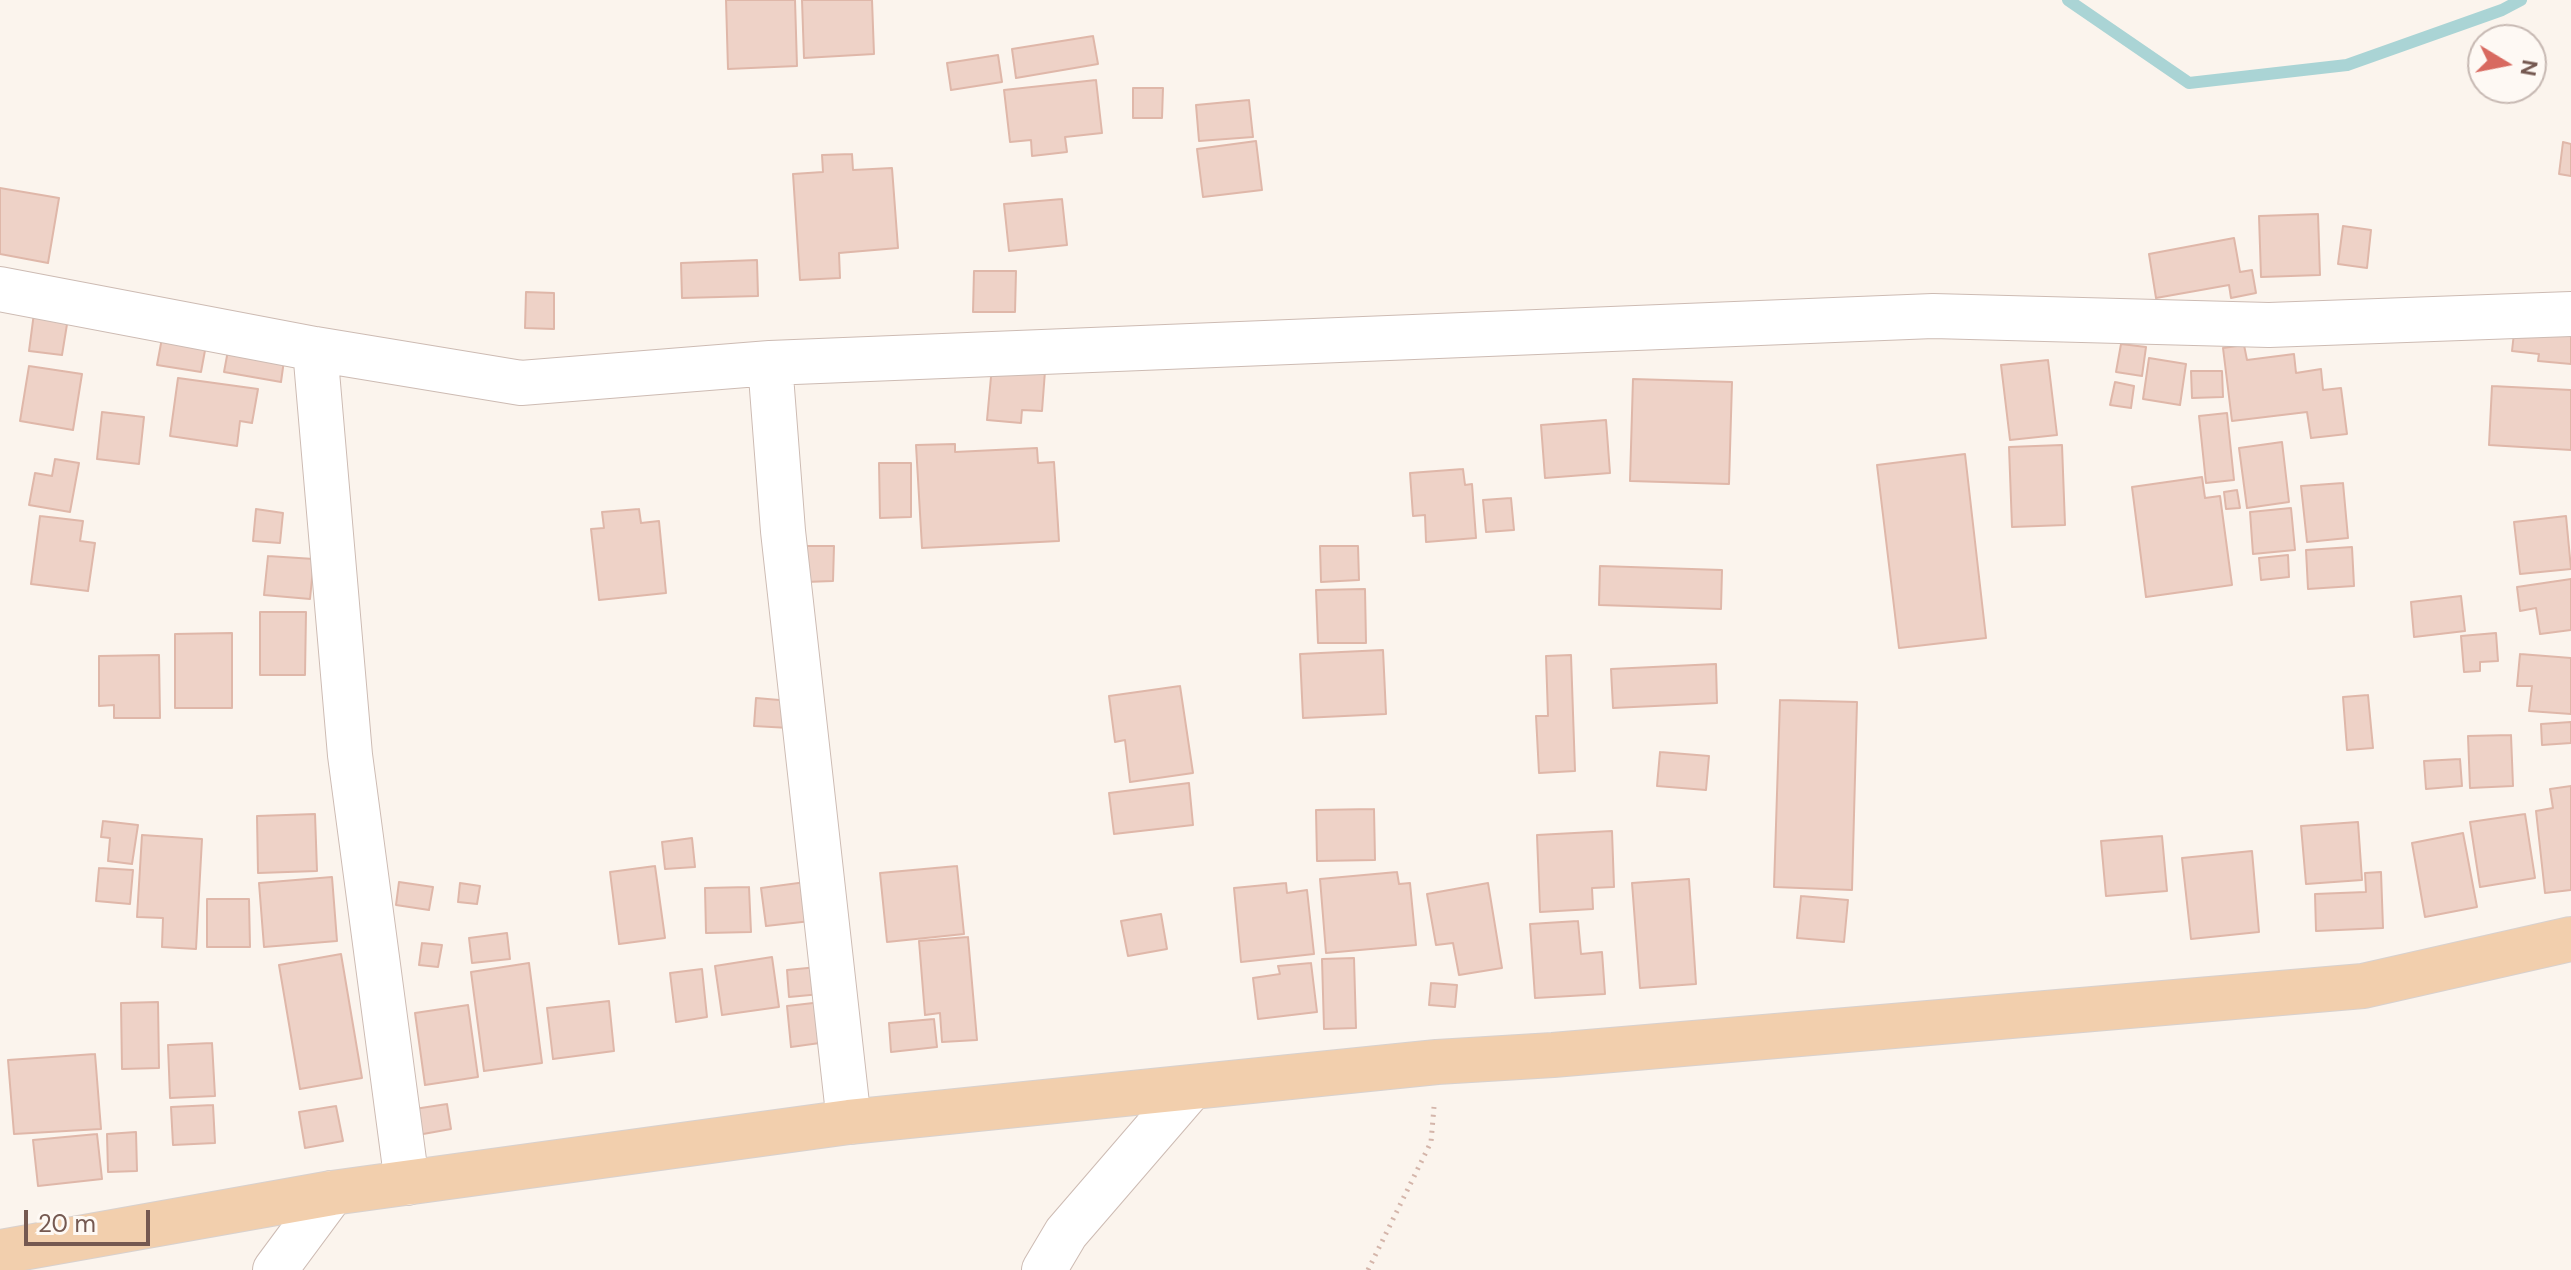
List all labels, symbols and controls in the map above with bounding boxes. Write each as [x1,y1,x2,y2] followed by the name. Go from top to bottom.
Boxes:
[2467,24,2547,104] north arrow
[2513,57,2545,78] text: N
[28,1194,154,1244] scale bar
[38,1208,96,1239] text: 20 m

